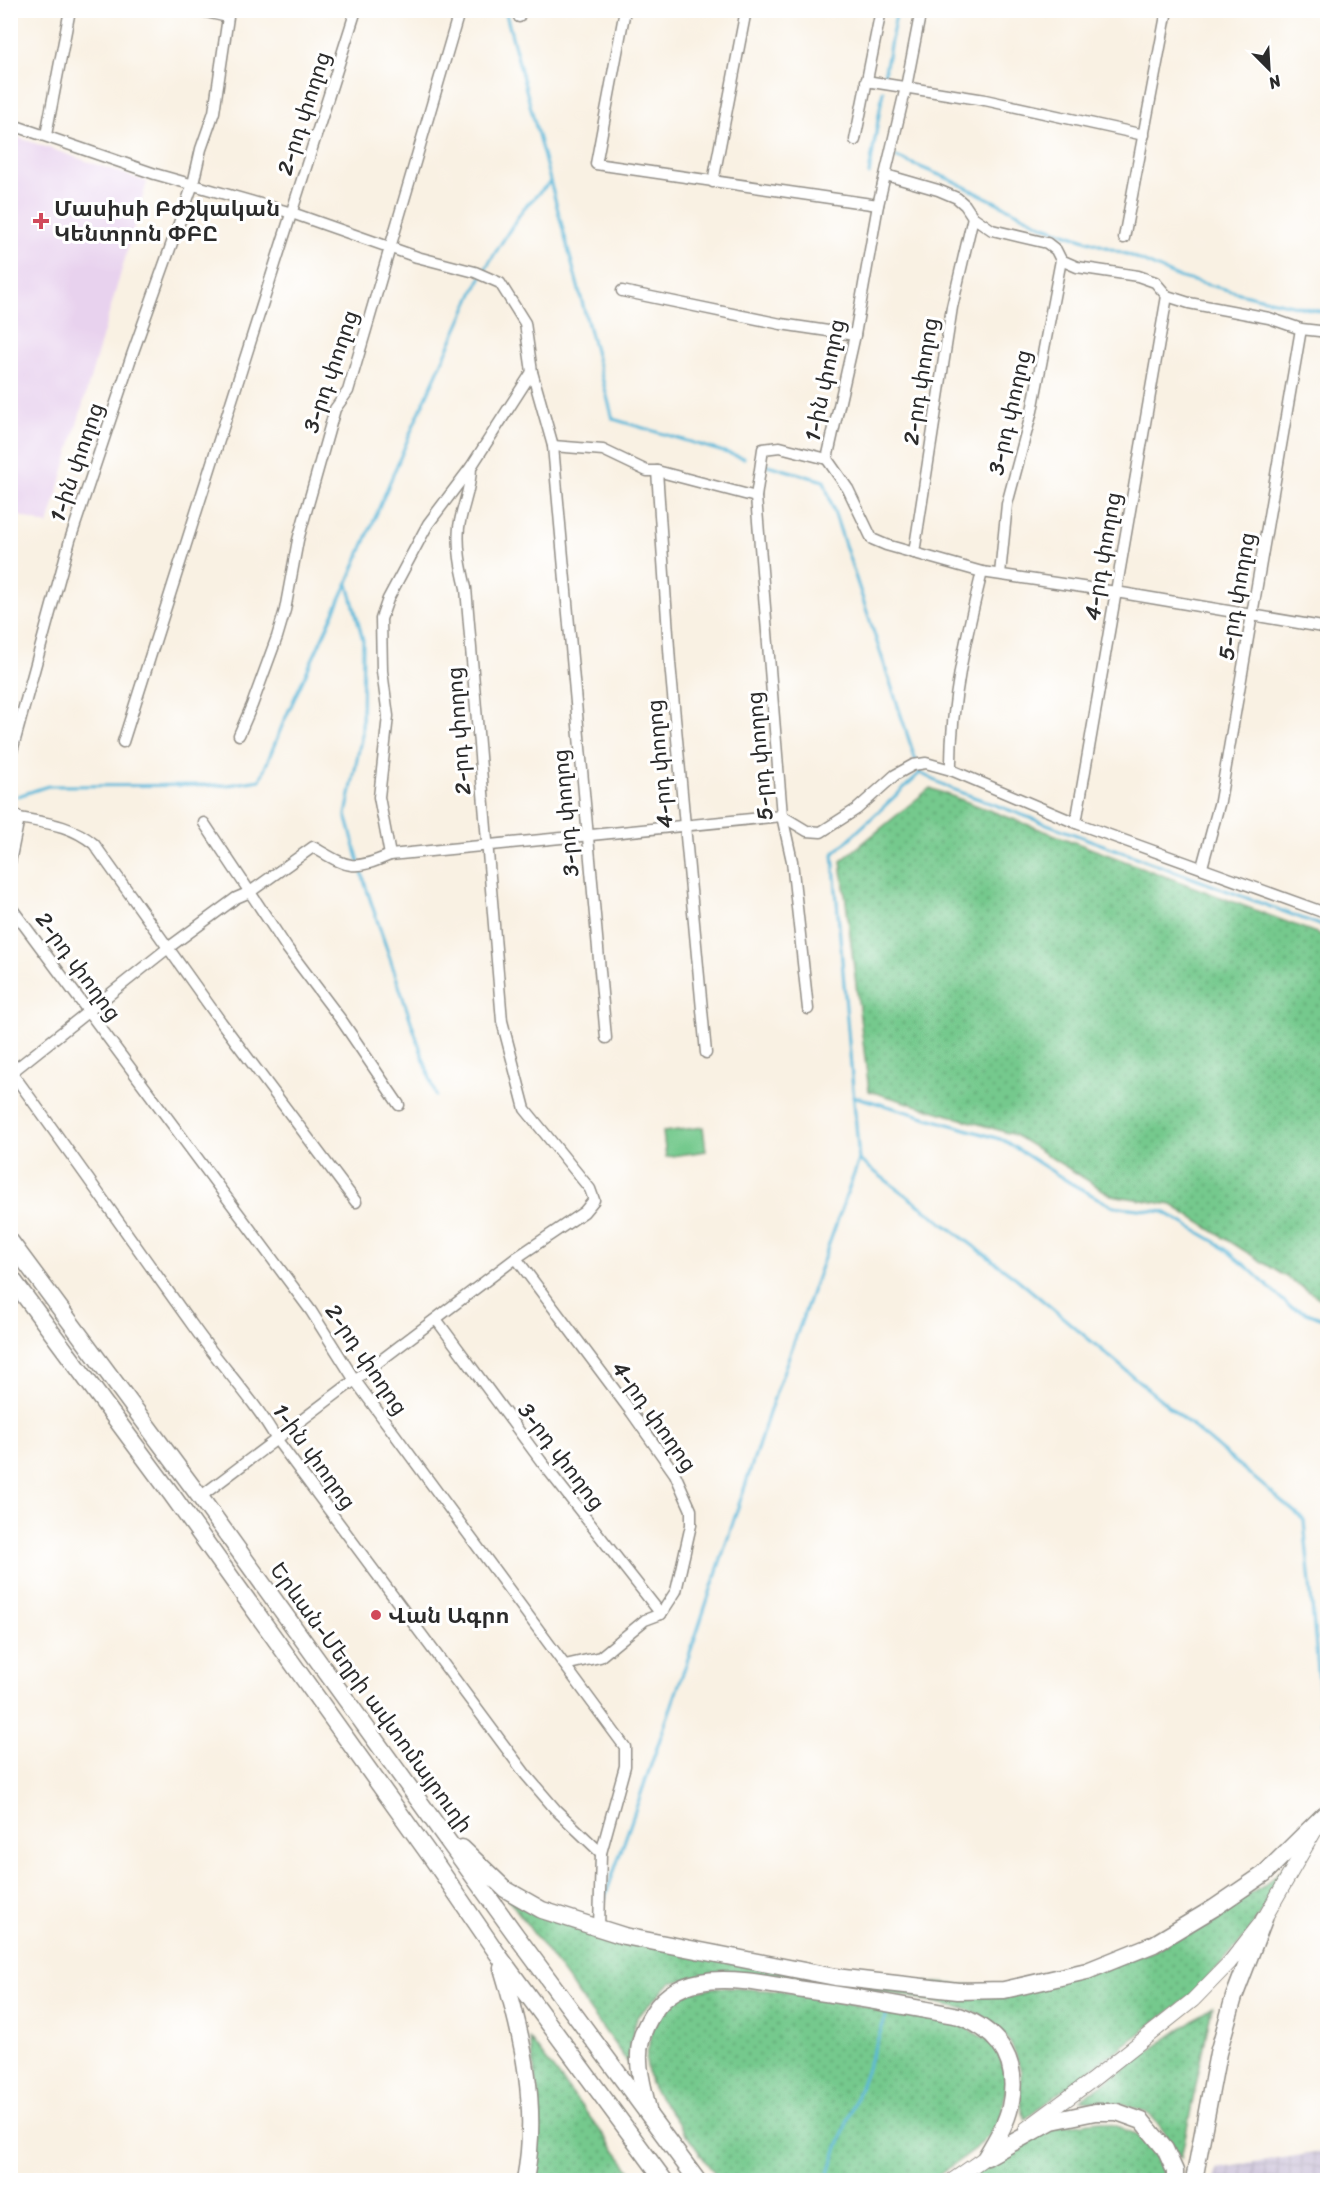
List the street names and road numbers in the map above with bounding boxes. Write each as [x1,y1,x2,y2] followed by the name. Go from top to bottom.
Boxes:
[265,46,342,180] street label: 2-րդ փողոց
[291,304,370,438] street label: 3-րդ փողոց
[792,315,856,445] street label: 1-ին փողոց
[891,315,950,448] street label: 2-րդ փողոց
[976,345,1043,479] street label: 3-րդ փողոց
[38,397,115,527] street label: 1-ին փողոց
[1072,489,1133,623] street label: 4-րդ փողոց
[1206,529,1267,663] street label: 5-րդ փողոց
[435,666,482,796] street label: 2-րդ փողոց
[734,690,785,822] street label: 5-րդ փողոց
[634,698,685,830] street label: 4-րդ փողոց
[541,748,590,878] street label: 3-րդ փողոց
[25,903,132,1030] street label: 2-րդ փողոց
[315,1295,419,1423] street label: 2-րդ փողոց
[601,1352,708,1481] street label: 4-րդ փողոց
[508,1394,616,1519] street label: 3-րդ փողոց
[262,1395,367,1518] street label: 1-ին փողոց
[260,1553,484,1841] street label: Երևան-Մեղրի ավտոմայրուղի

